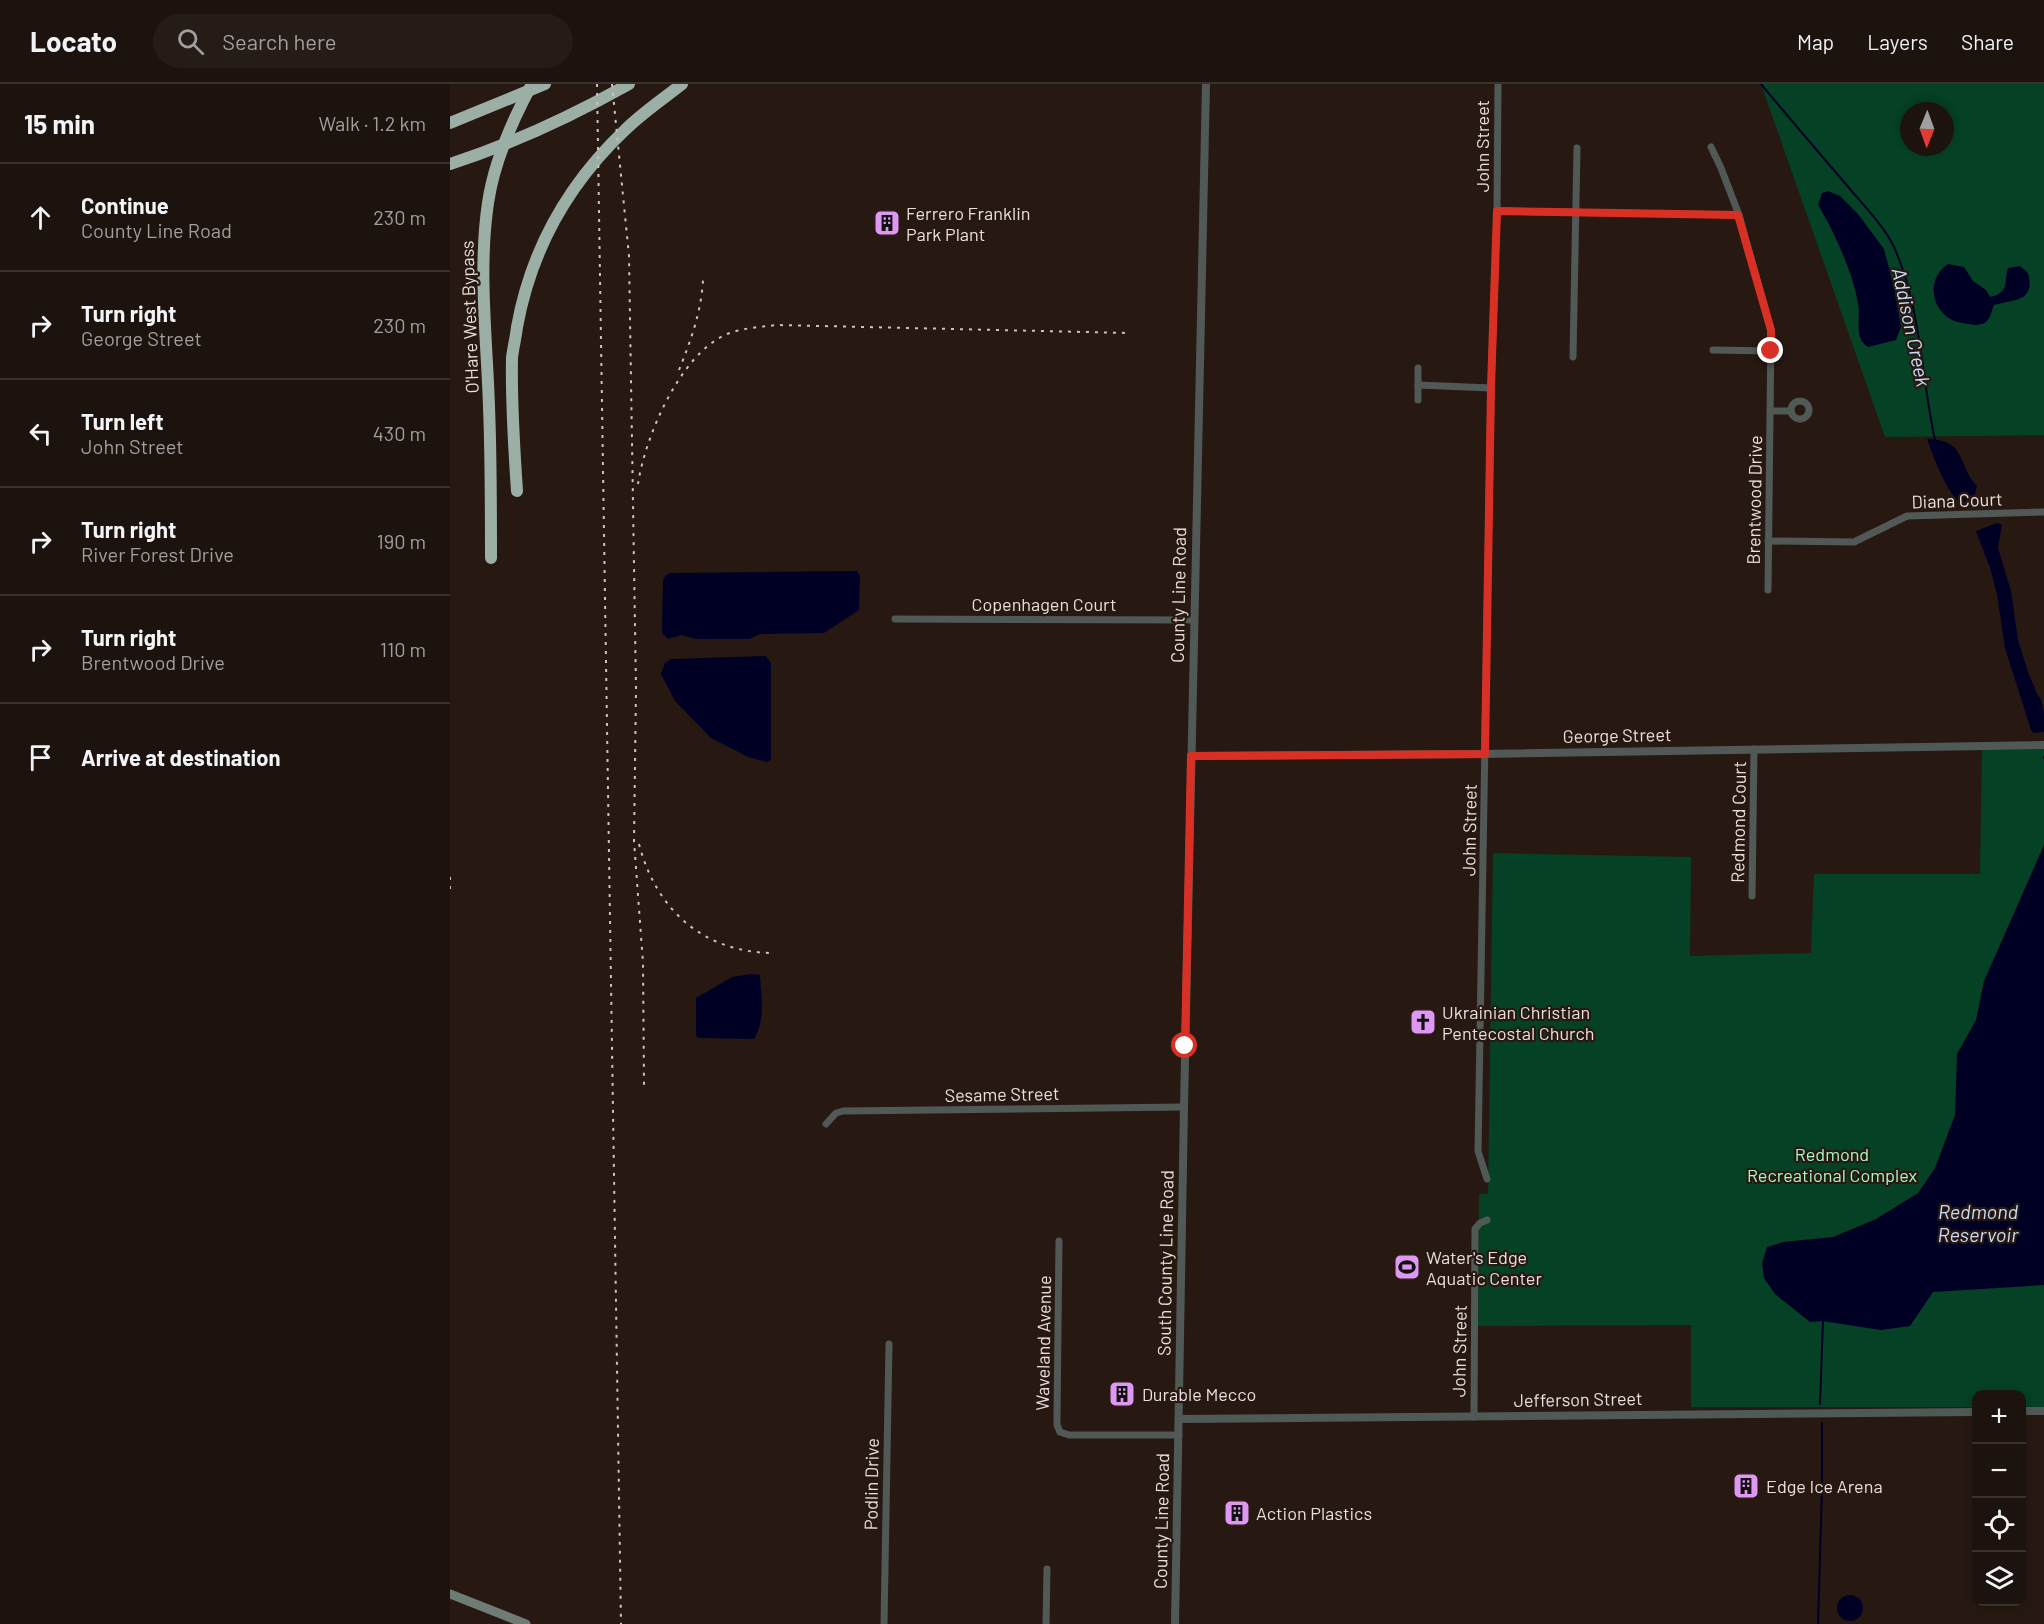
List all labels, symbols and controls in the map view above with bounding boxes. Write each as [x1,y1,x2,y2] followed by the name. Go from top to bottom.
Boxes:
[153,14,573,68] search box
[30,24,117,58] text: Locato
[174,25,207,58] icon: search
[222,28,337,54] text: Search here
[1797,29,1834,54] text: Map
[1867,29,1928,54] text: Layers
[1961,29,2014,54] text: Share
[1471,100,1493,192] street label: John Street
[1900,102,1954,156] north arrow
[24,108,95,139] text: 15 min
[319,111,426,135] text: Walk · 1.2 km
[81,192,169,218] text: Continue
[24,201,57,234] icon: ahead
[906,202,1030,245] place label: Ferrero Franklin Park Plant
[373,205,426,229] text: 230 m
[872,208,902,238] building icon: Ferrero Franklin Park Plant
[81,218,232,242] text: County Line Road
[455,240,483,394] street label: O'Hare West Bypass
[1888,265,1936,389] water label: Addison Creek
[81,300,176,326] text: Turn right
[24,309,57,342] icon: right
[373,313,426,337] text: 230 m
[81,326,202,350] text: George Street
[1757,337,1783,363] route end
[81,408,164,434] text: Turn left
[24,417,57,450] icon: left
[373,421,426,445] text: 430 m
[81,434,184,458] text: John Street
[1742,435,1766,565] street label: Brentwood Drive
[1911,487,2003,513] street label: Diana Court
[81,516,176,542] text: Turn right
[24,525,57,558] icon: right
[1166,527,1190,663] street label: County Line Road
[377,529,426,553] text: 190 m
[81,542,234,566] text: River Forest Drive
[972,593,1116,615] street label: Copenhagen Court
[81,624,176,650] text: Turn right
[24,633,57,666] icon: right
[380,637,426,661] text: 110 m
[81,650,225,674] text: Brentwood Drive
[1562,723,1672,747] street label: George Street
[24,741,57,774] icon: arrive
[81,744,280,770] text: Arrive at destination
[1726,761,1750,883] street label: Redmond Court
[1457,784,1481,876] street label: John Street
[1442,1001,1595,1044] place label: Ukrainian Christian Pentecostal Church
[1408,1007,1438,1037] church icon: Ukrainian Christian Pentecostal Church
[1171,1032,1197,1058] route start
[944,1082,1060,1106] street label: Sesame Street
[1747,1143,1918,1186] park label: Redmond Recreational Complex
[1152,1170,1178,1356] street label: South County Line Road
[1938,1199,2019,1246] water label: Redmond Reservoir
[1426,1246,1542,1289] place label: Water's Edge Aquatic Center
[1392,1252,1422,1282] sports icon: Water's Edge Aquatic Center
[1031,1275,1055,1411] street label: Waveland Avenue
[1447,1305,1471,1397] street label: John Street
[1107,1379,1137,1409] building icon: Durable Mecco
[1142,1383,1256,1405] place label: Durable Mecco
[1513,1387,1643,1411] street label: Jefferson Street
[1972,1390,2026,1606] map controls
[1972,1390,2026,1444] button: +
[859,1438,883,1530] street label: Podlin Drive
[1972,1444,2026,1498] button: −
[1149,1453,1173,1589] street label: County Line Road
[1731,1471,1761,1501] building icon: Edge Ice Arena
[1766,1475,1883,1497] place label: Edge Ice Arena
[1222,1498,1252,1528] building icon: Action Plastics
[1972,1498,2026,1552] button: locate
[1256,1502,1372,1524] place label: Action Plastics
[1972,1552,2026,1606] button: layers

